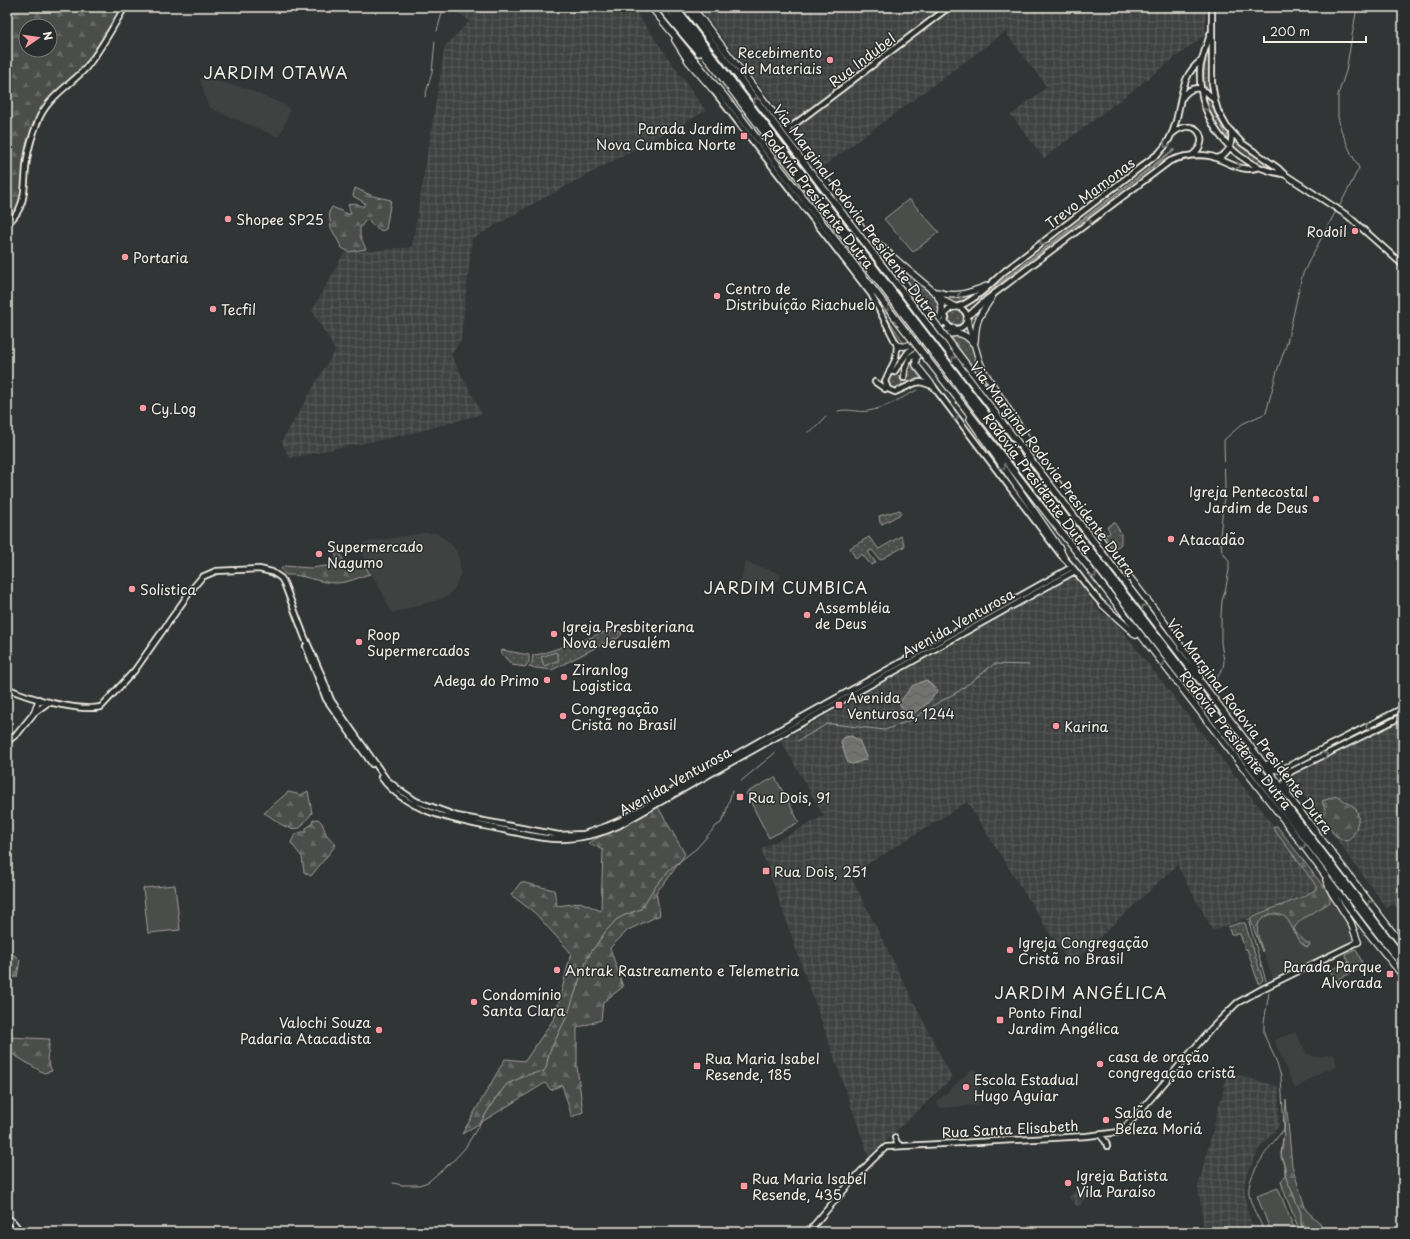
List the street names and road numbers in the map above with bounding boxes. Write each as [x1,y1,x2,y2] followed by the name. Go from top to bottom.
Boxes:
[824,28,900,92] street label: Rua Indubel
[768,100,944,324] street label: Via Marginal Rodovia Presidente Dutra
[757,125,879,273] street label: Rodovia Presidente Dutra
[1041,152,1139,234] street label: Trevo Mamonas
[967,358,1139,580] street label: Via Marginal Rodovia Presidente Dutra
[980,409,1096,557] street label: Rodovia Presidente Dutra
[898,583,1018,663] street label: Avenida Venturosa
[1164,615,1336,837] street label: Via Marginal Rodovia Presidente Dutra
[1177,667,1295,813] street label: Rodovia Presidente Dutra
[615,741,735,821] street label: Avenida Venturosa
[941,1115,1079,1143] street label: Rua Santa Elisabeth

